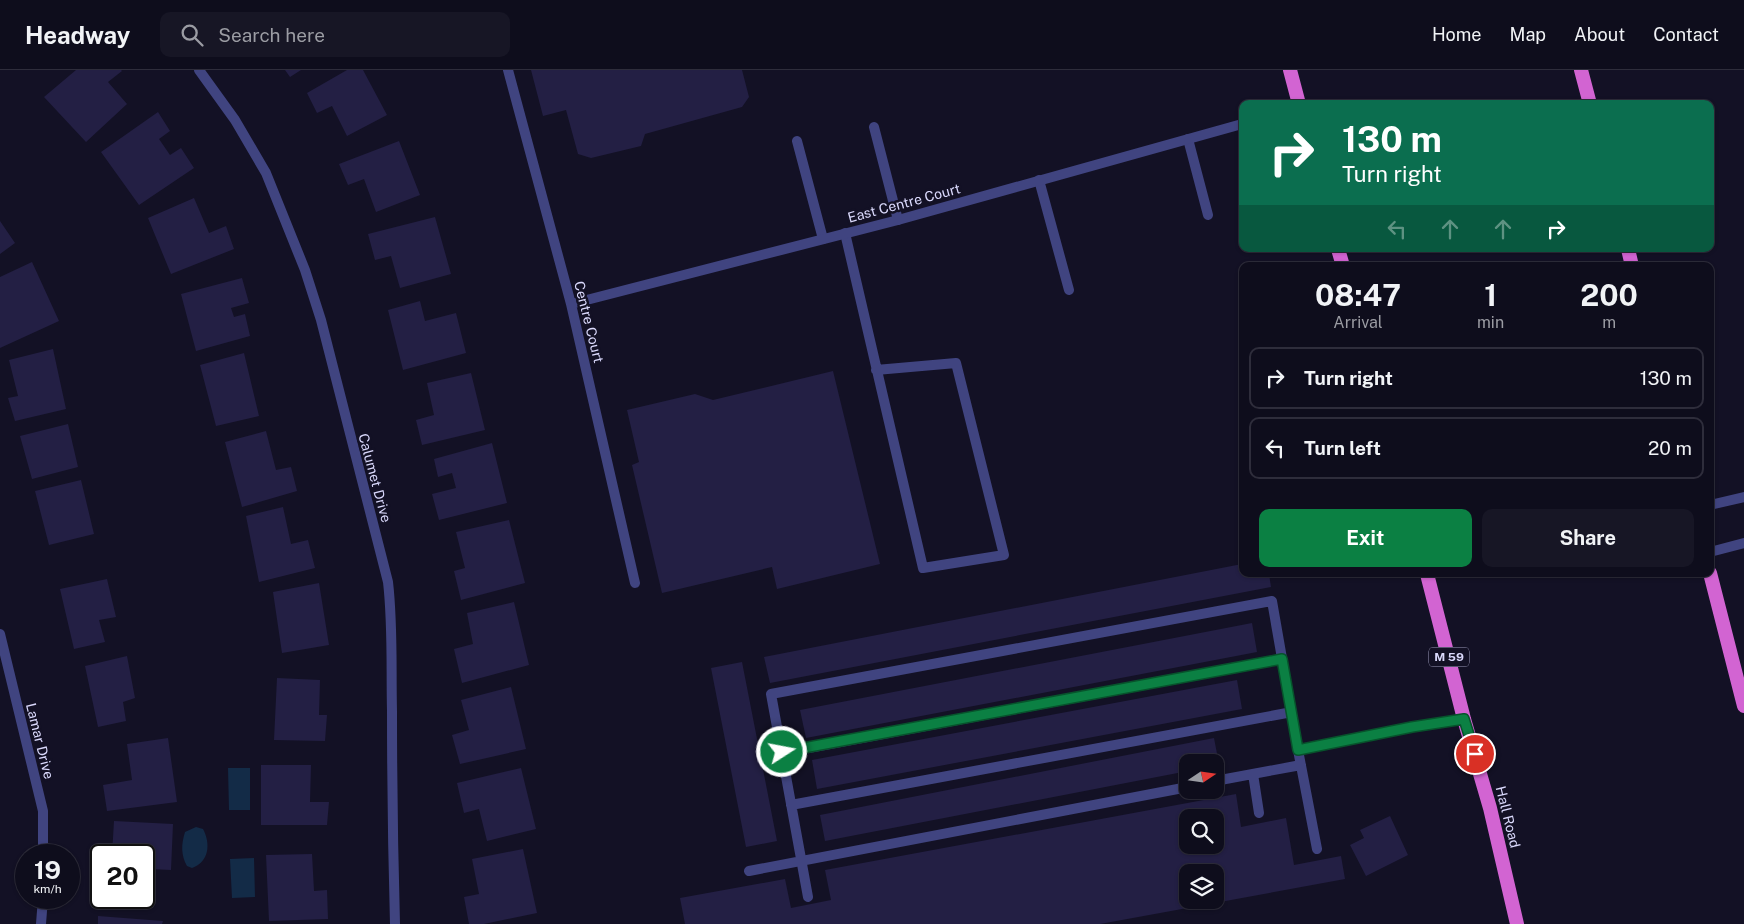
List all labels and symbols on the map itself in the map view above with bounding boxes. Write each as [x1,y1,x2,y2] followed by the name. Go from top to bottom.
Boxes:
[846,180,962,226] street label: East Centre Court
[571,279,607,365] street label: Centre Court
[355,432,395,524] street label: Calumet Drive
[1429,648,1469,666] road number: M 59
[23,701,57,781] street label: Lamar Drive
[755,725,807,777] position arrow
[1454,733,1496,775] pin
[1179,754,1224,799] north arrow
[1493,784,1523,850] street label: Hall Road
[90,844,155,909] speed limit sign: 20

